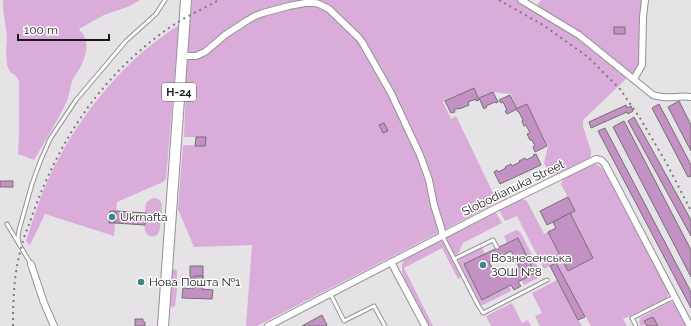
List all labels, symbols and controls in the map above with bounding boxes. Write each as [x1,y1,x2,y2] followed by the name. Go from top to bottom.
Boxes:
[18,16,109,42] scale bar
[24,23,58,37] text: 100 m
[162,83,196,101] road number: Н-24
[460,157,566,219] street label: Slobodianuka Street
[120,210,168,224] place label: Ukrnafta
[107,212,117,222] marker: Ukrnafta
[491,251,571,279] place label: Вознесенська ЗОШ №8
[478,260,488,270] marker: Вознесенська ЗОШ №8
[149,275,240,289] place label: Нова Пошта №1
[136,277,146,287] marker: Нова Пошта №1

